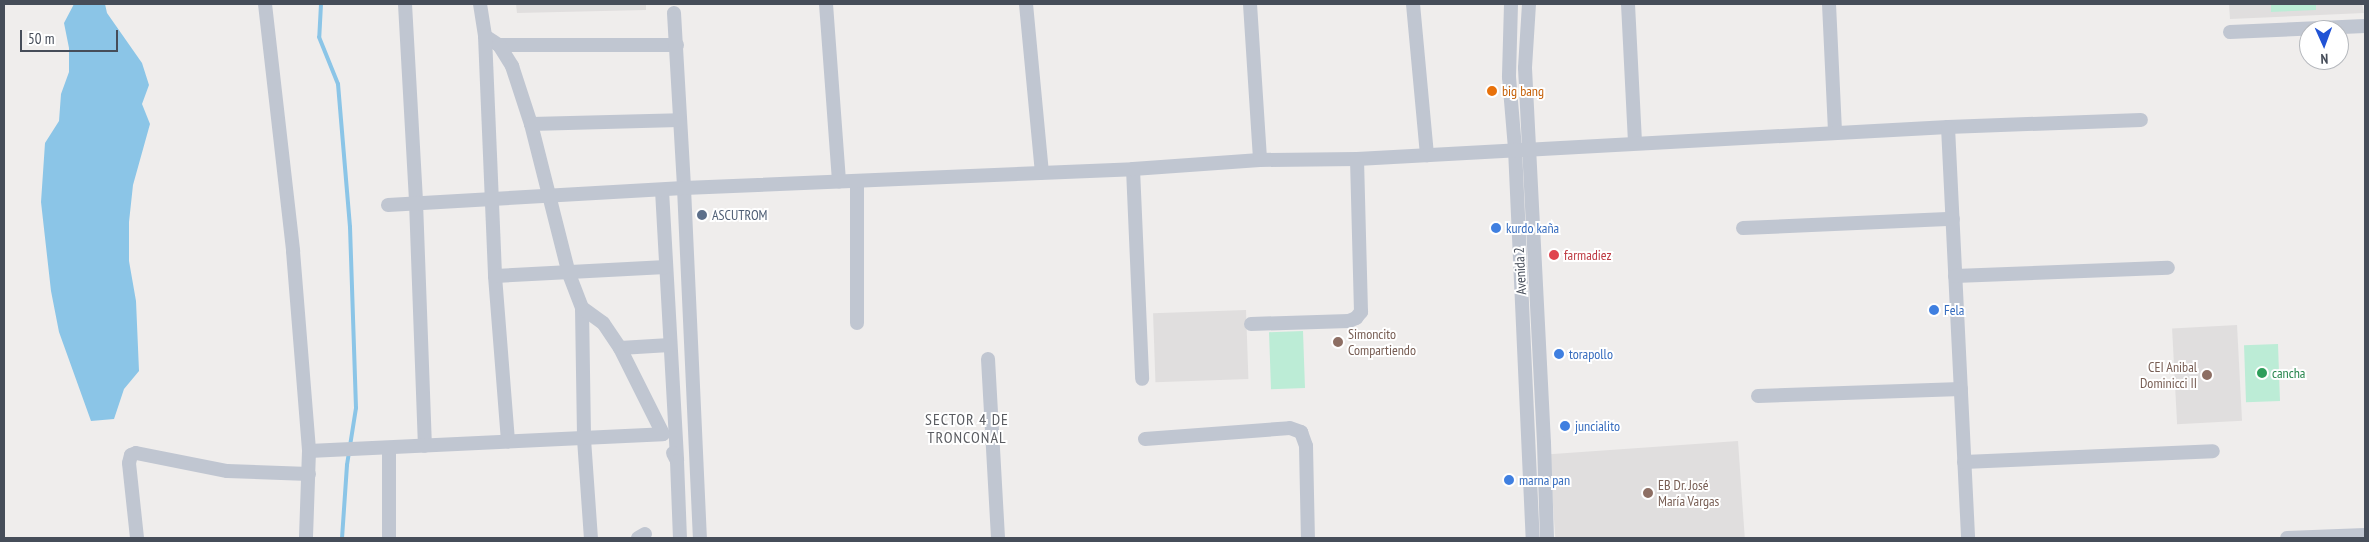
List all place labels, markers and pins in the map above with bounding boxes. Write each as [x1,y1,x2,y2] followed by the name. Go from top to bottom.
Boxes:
[1502,83,1544,99] place label: big bang
[1486,85,1498,97] marker: big bang
[712,207,768,223] place label: ASCUTROM
[696,209,708,221] marker: ASCUTROM
[1506,220,1559,236] place label: kurdo kaña
[1490,222,1502,234] marker: kurdo kaña
[1564,247,1612,263] place label: farmadiez
[1548,249,1560,261] marker: farmadiez
[1944,302,1964,318] place label: Fela
[1928,304,1940,316] marker: Fela
[1348,326,1416,358] place label: Simoncito Compartiendo
[1332,336,1344,348] marker: Simoncito Compartiendo
[1569,346,1613,362] place label: torapollo
[1553,348,1565,360] marker: torapollo
[2140,359,2197,392] place label: CEI Anibal Dominicci II
[2272,365,2305,381] place label: cancha
[2256,367,2268,379] marker: cancha
[2201,369,2213,381] marker: CEI Anibal Dominicci II
[1575,418,1620,434] place label: juncialito
[1559,420,1571,432] marker: juncialito
[1519,472,1570,488] place label: marna pan
[1503,474,1515,486] marker: marna pan
[1658,477,1720,510] place label: EB Dr. José María Vargas
[1642,487,1654,499] marker: EB Dr. José María Vargas

